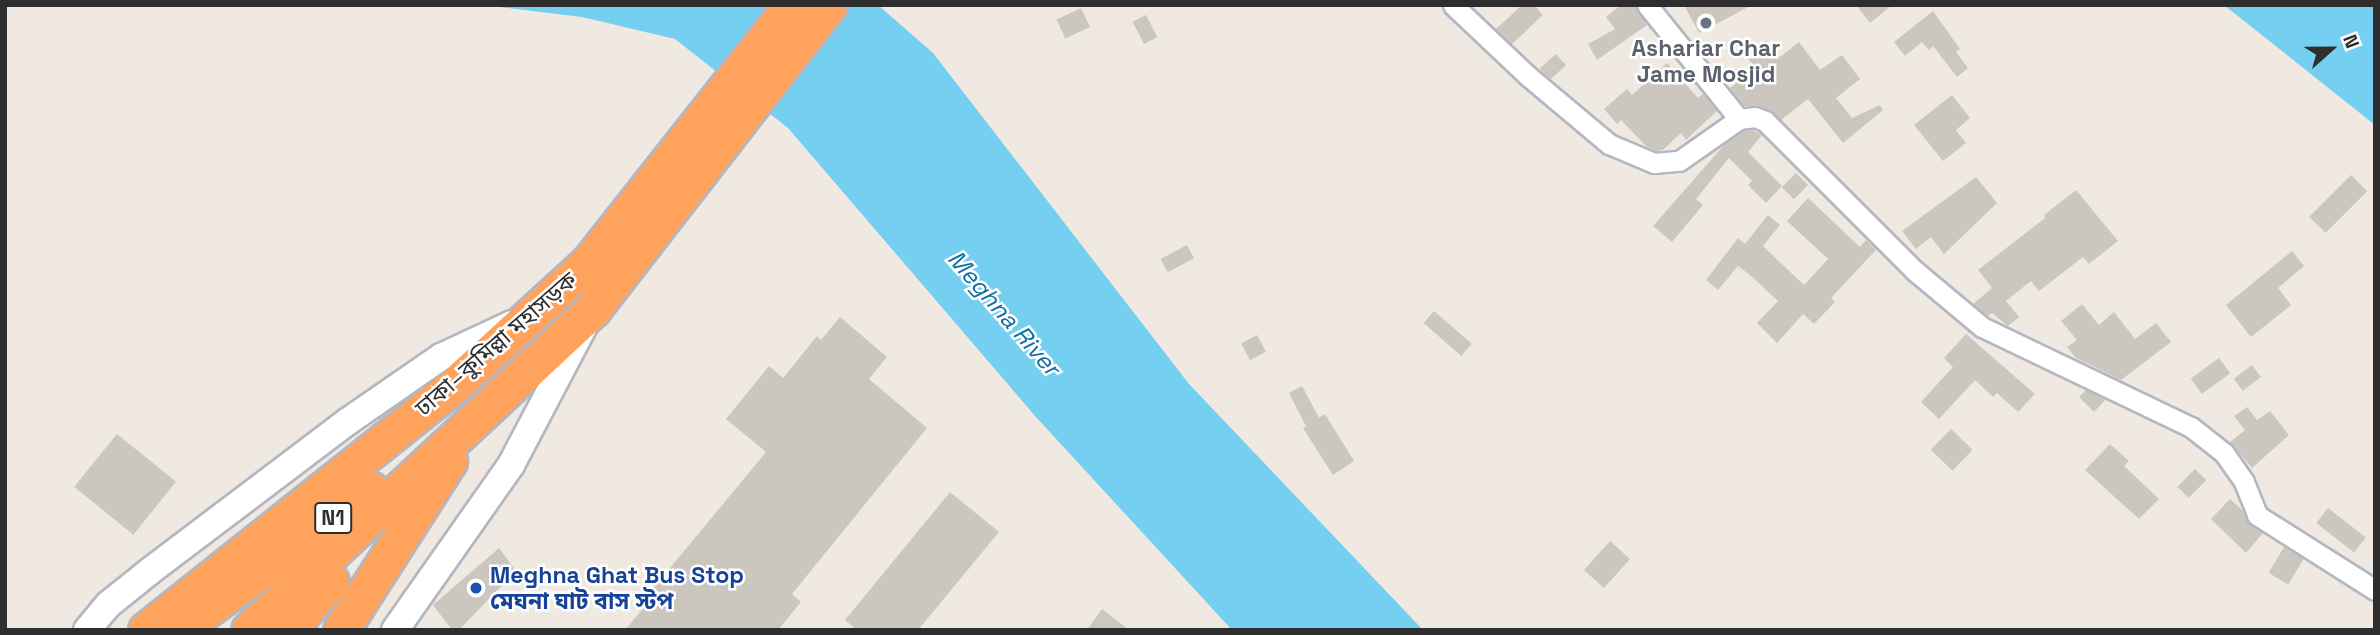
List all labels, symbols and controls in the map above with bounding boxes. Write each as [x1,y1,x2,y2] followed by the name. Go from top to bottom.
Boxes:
[2296,14,2366,84] north arrow
[1698,15,1714,31] marker: Ashariar Char Jame Mosjid
[2337,31,2365,52] text: N
[1632,34,1780,88] place label: Ashariar Char Jame Mosjid
[942,244,1066,382] water label: Meghna River
[410,266,582,422] street label: ঢাকা–কুমিল্লা মহাসড়ক
[314,500,352,536] road number: N1
[490,561,744,615] place label: Meghna Ghat Bus Stop মেঘনা ঘাট বাস স্টপ
[468,580,484,596] marker: Meghna Ghat Bus Stop মেঘনা ঘাট বাস স্টপ

